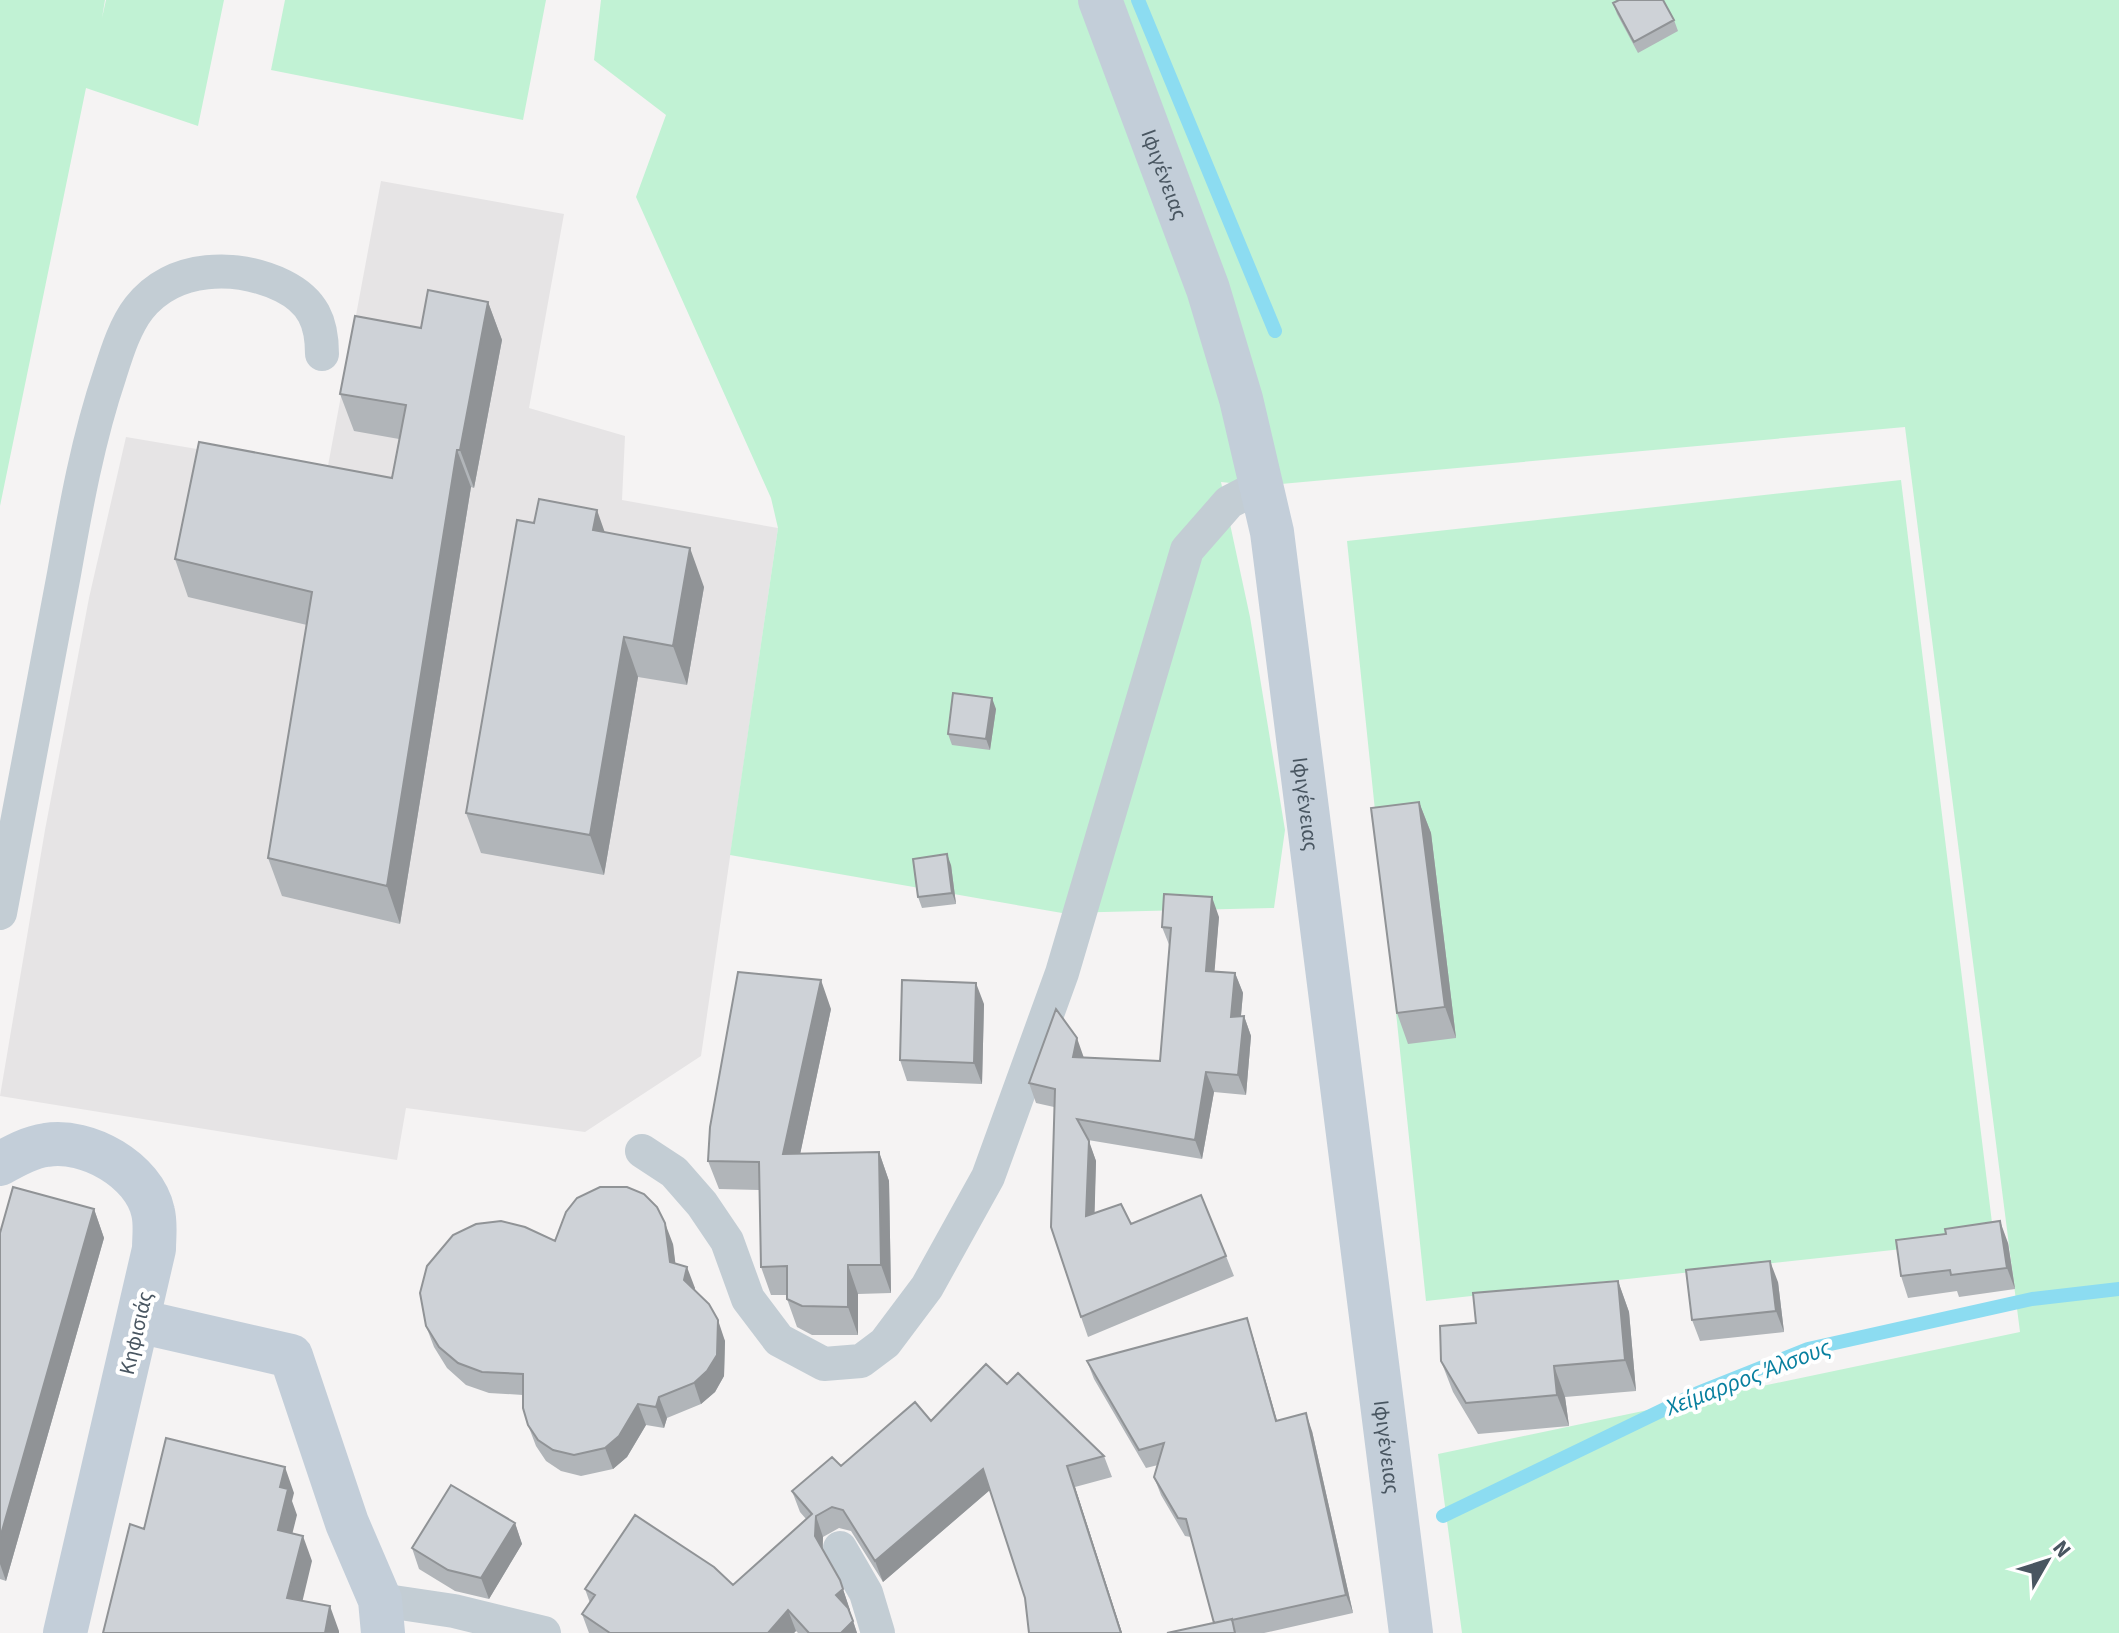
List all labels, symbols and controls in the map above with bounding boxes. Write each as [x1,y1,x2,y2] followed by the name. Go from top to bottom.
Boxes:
[1133,125,1196,224] street label: Ιφιγένειας
[1284,755,1327,853] street label: Ιφιγένειας
[111,1288,161,1378] street label: Κηφισιάς
[1660,1330,1836,1425] water label: Χείμαρρος Άλσους
[1365,1398,1408,1496] street label: Ιφιγένειας
[2007,1521,2087,1601] north arrow
[2045,1533,2079,1565] text: N

